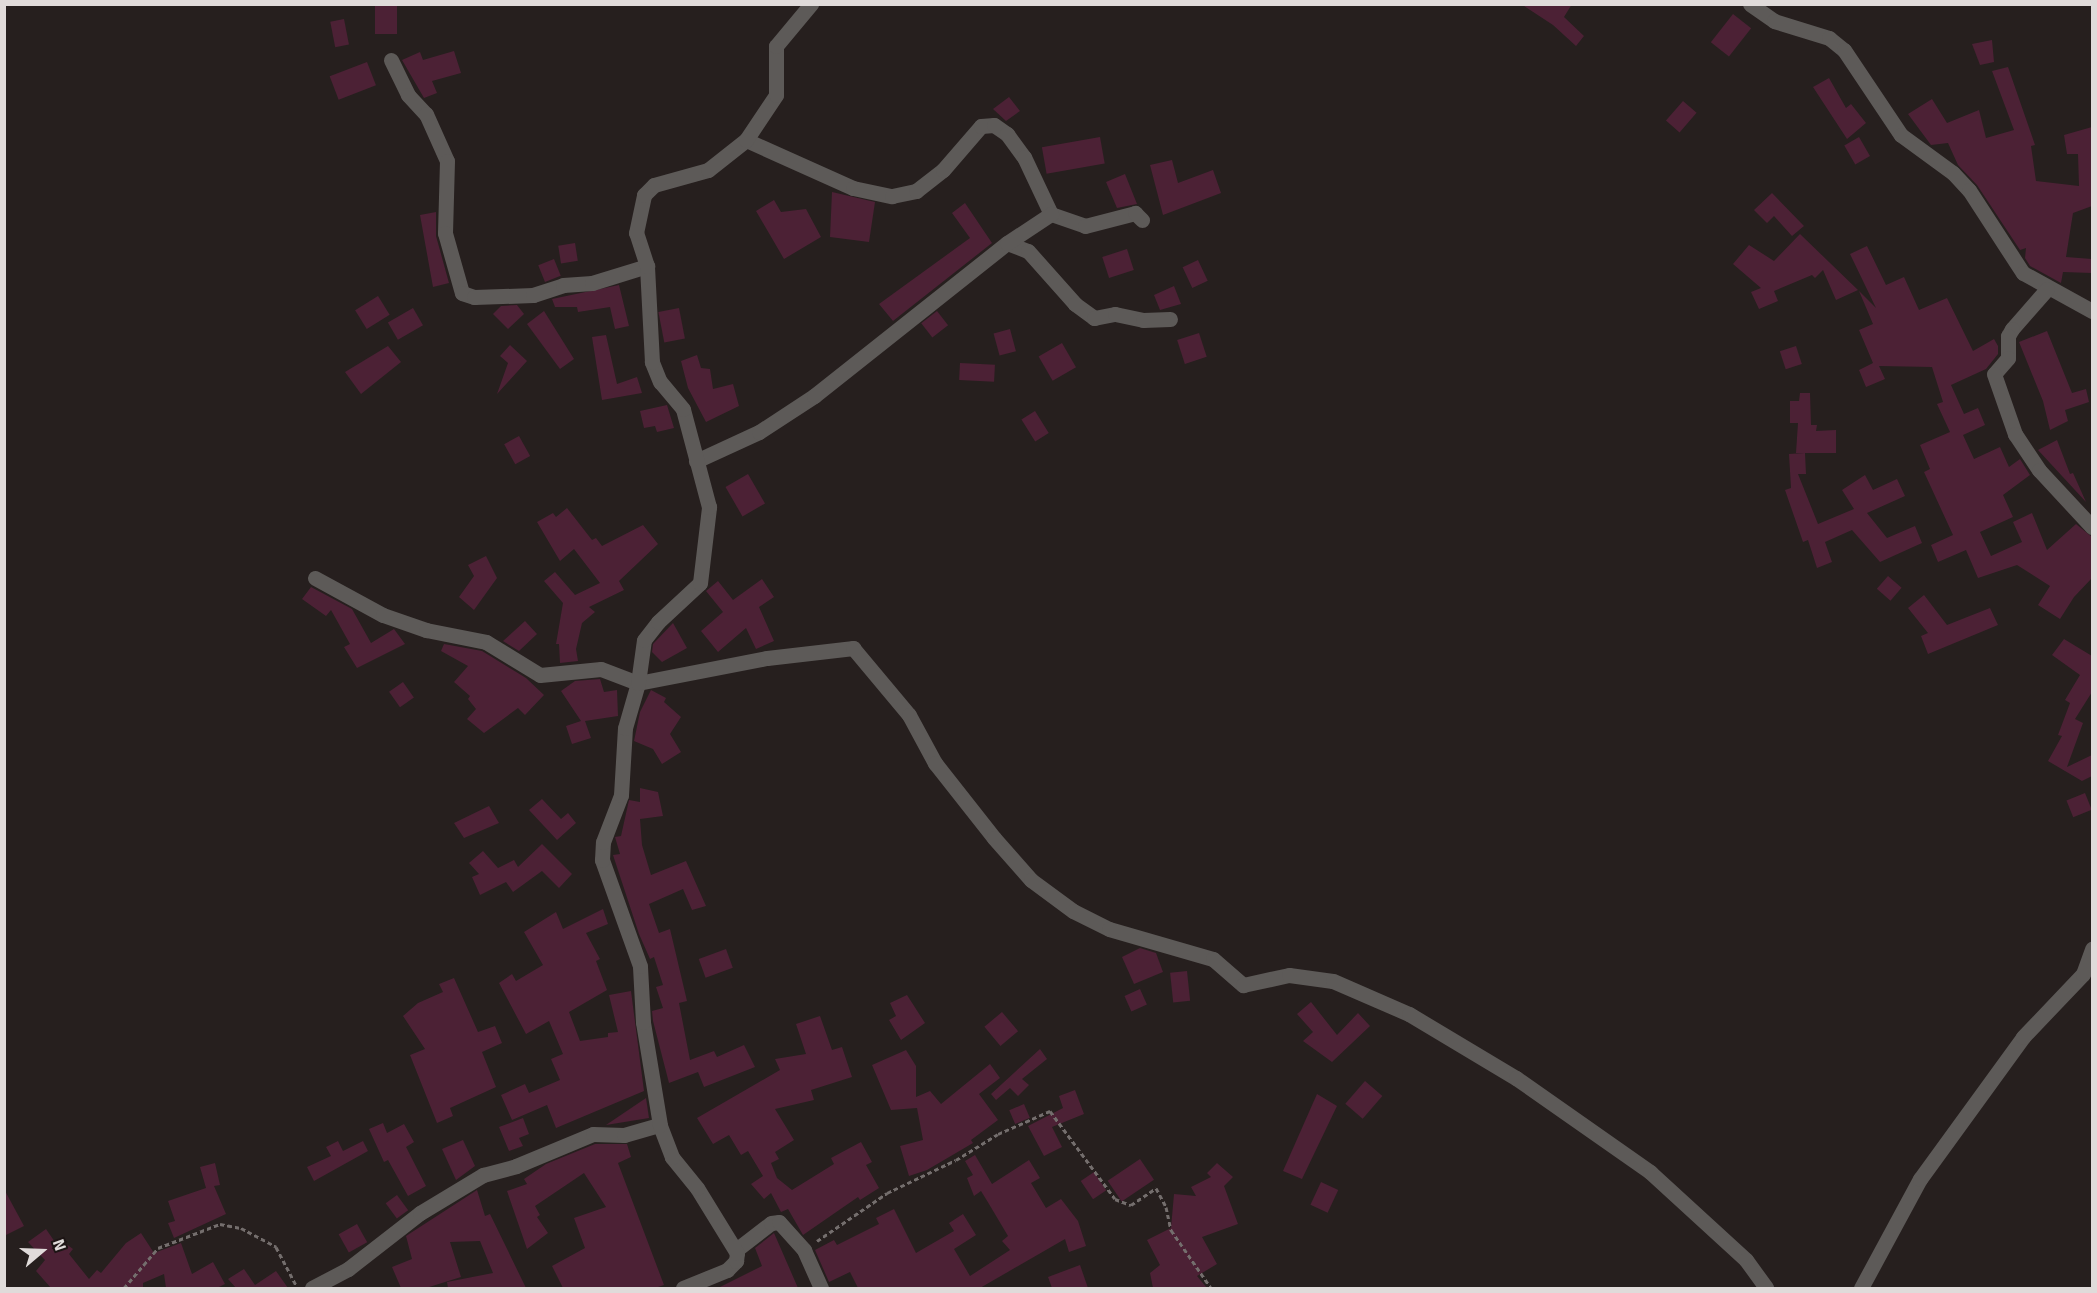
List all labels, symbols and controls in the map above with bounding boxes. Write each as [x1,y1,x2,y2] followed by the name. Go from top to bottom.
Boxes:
[12,1221,72,1281] north arrow
[48,1237,70,1254] text: N

